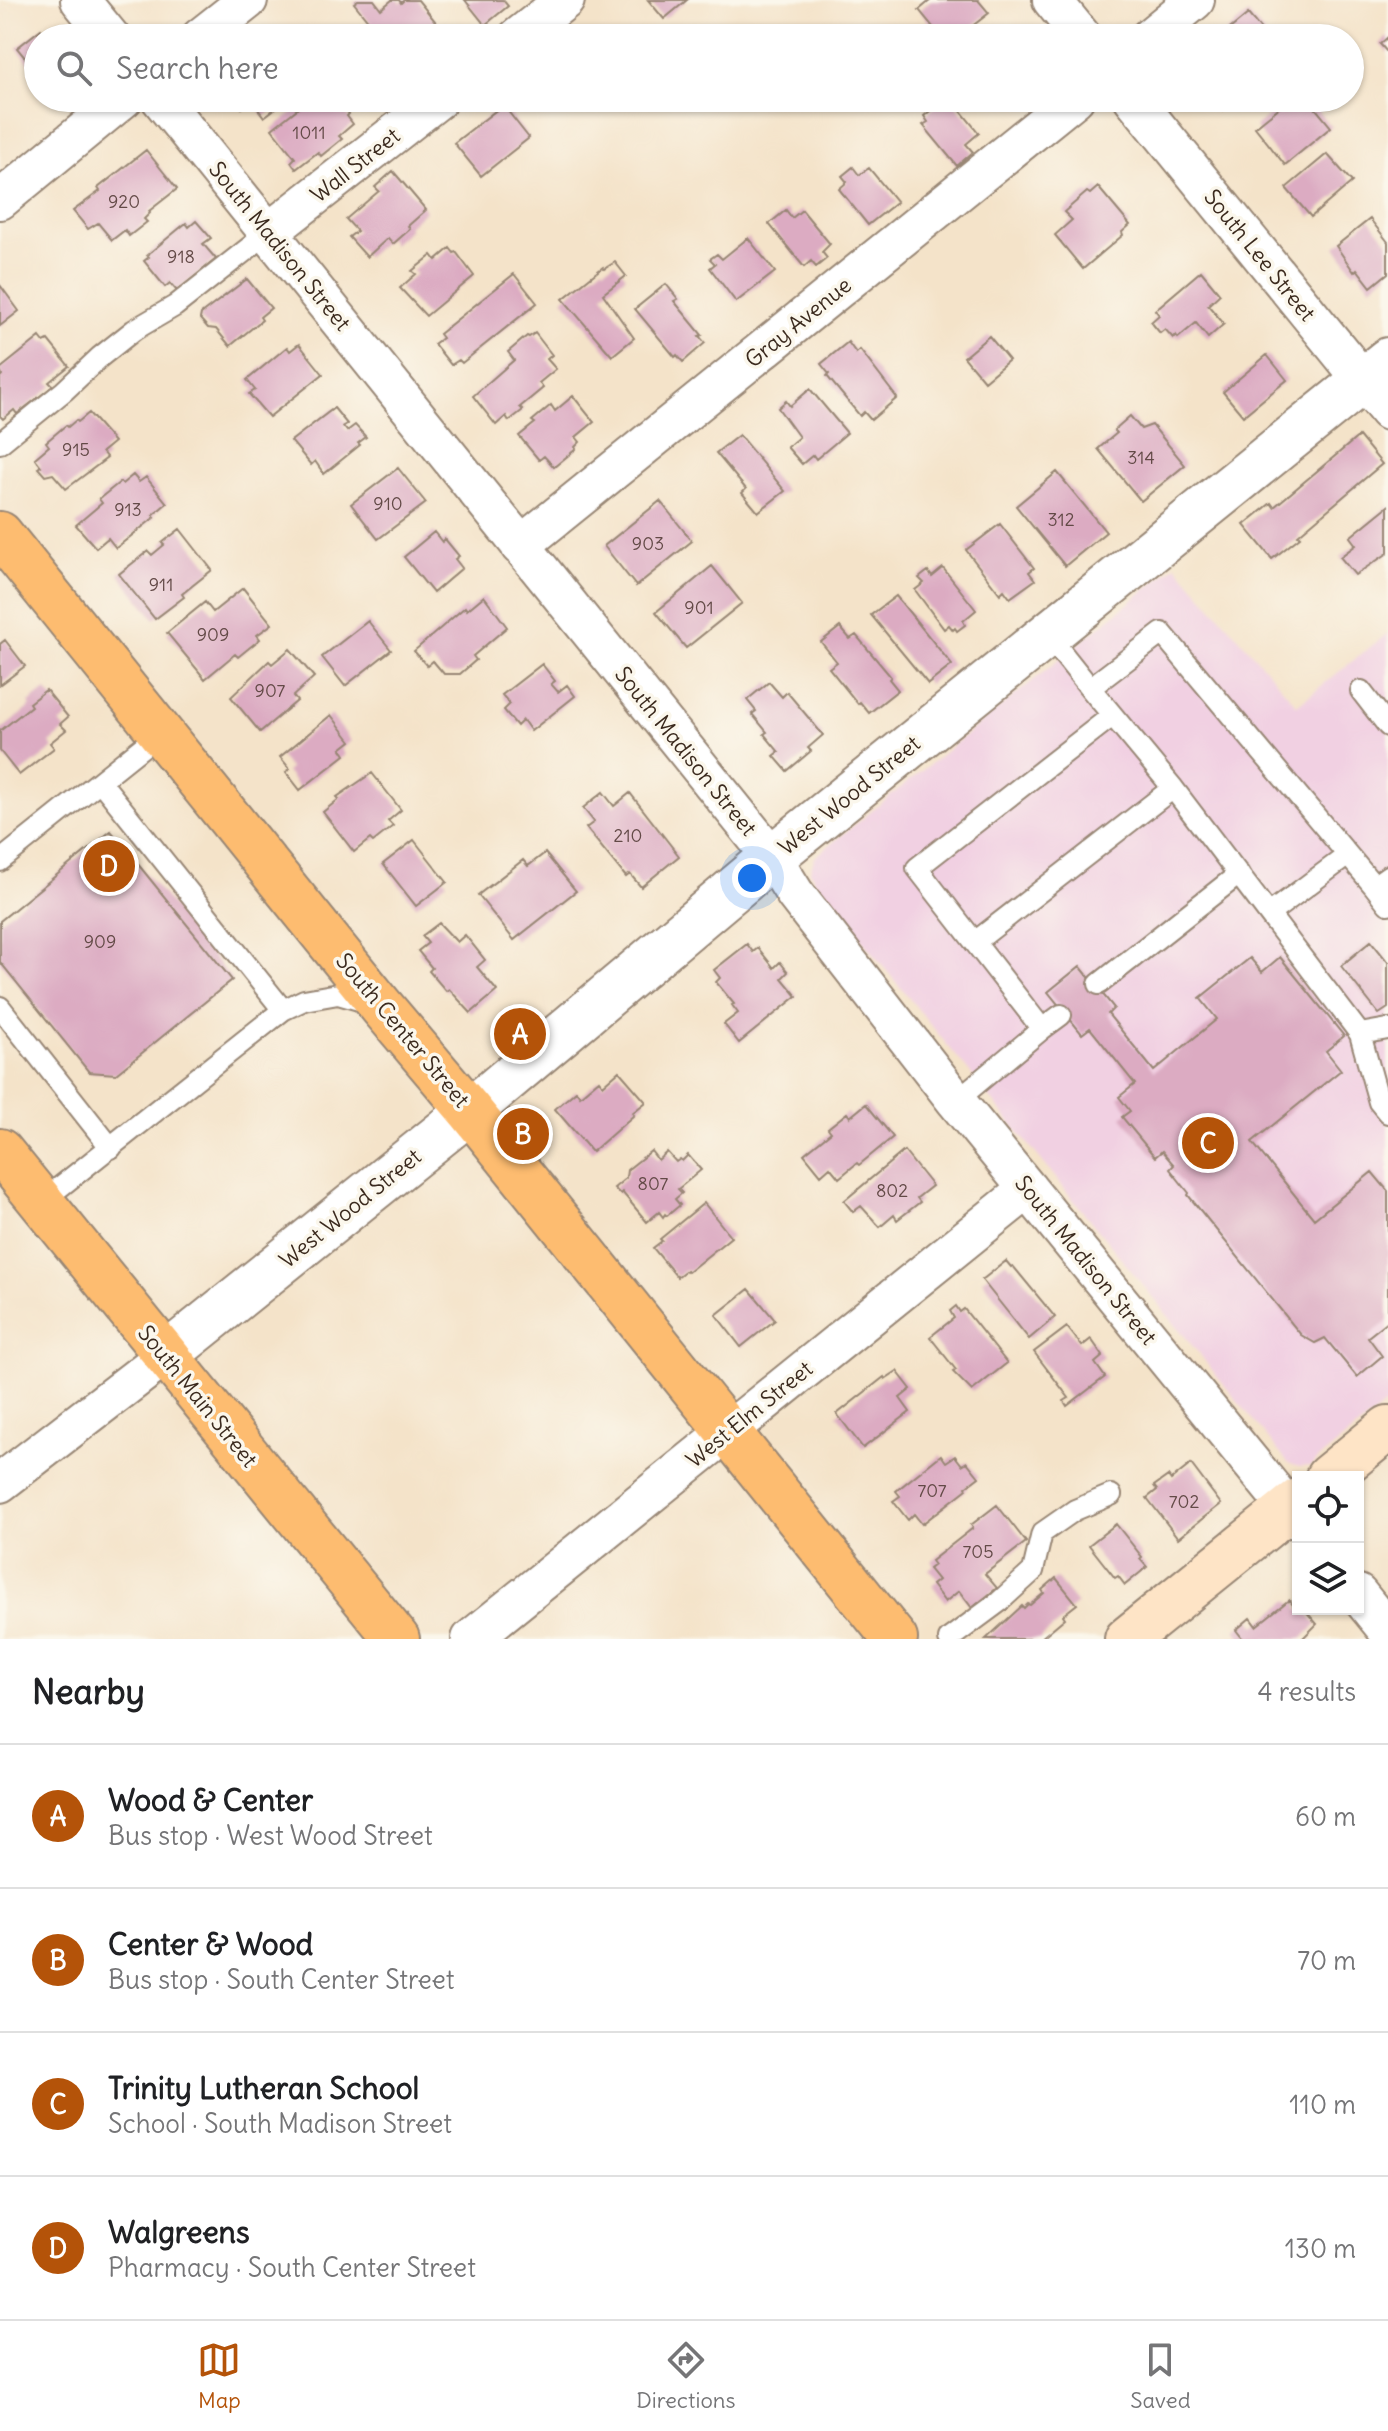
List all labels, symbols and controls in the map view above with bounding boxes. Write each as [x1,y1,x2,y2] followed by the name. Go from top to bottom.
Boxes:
[24,24,1364,112] search box
[52,46,96,90] icon: search
[116,49,279,87] text: Search here
[292,121,326,144] house number: 1011
[305,121,405,209] street label: Wall Street
[203,156,357,336] street label: South Madison Street
[1198,183,1322,327] street label: South Lee Street
[108,190,140,213] house number: 920
[167,245,195,268] house number: 918
[739,271,857,373] street label: Gray Avenue
[62,438,90,461] house number: 915
[1127,446,1155,469] house number: 314
[373,492,403,515] house number: 910
[114,498,142,521] house number: 913
[1047,508,1075,531] house number: 312
[632,532,664,555] house number: 903
[149,573,173,596] house number: 911
[684,596,714,619] house number: 901
[197,623,229,646] house number: 909
[609,661,763,841] street label: South Madison Street
[255,679,286,702] house number: 907
[772,729,926,861] street label: West Wood Street
[614,824,642,847] house number: 210
[83,836,135,896] pin: D
[732,858,772,898] your location
[84,930,116,953] house number: 909
[330,947,476,1113] street label: South Center Street
[494,1004,546,1064] pin: A
[497,1104,549,1164] pin: B
[1182,1113,1234,1173] pin: C
[273,1142,427,1274] street label: West Wood Street
[1009,1170,1163,1350] street label: South Madison Street
[638,1172,669,1195] house number: 807
[876,1179,908,1202] house number: 802
[132,1319,264,1473] street label: South Main Street
[680,1354,818,1474] street label: West Elm Street
[1292,1471,1364,1615] map controls
[1292,1471,1364,1543] button: locate
[917,1479,947,1502] house number: 707
[1169,1490,1199,1513] house number: 702
[962,1540,994,1563] house number: 705
[1292,1543,1364,1615] button: layers
[32,1670,145,1713] text: Nearby
[1258,1675,1356,1708] text: 4 results
[108,1781,313,1819] text: Wood & Center
[50,1800,66,1833] text: A
[1295,1800,1356,1833] text: 60 m
[108,1819,433,1852] text: Bus stop · West Wood Street
[108,1925,313,1963] text: Center & Wood
[49,1944,67,1977] text: B
[1297,1944,1356,1977] text: 70 m
[108,1963,455,1996] text: Bus stop · South Center Street
[108,2069,419,2107] text: Trinity Lutheran School
[49,2088,67,2121] text: C
[1289,2088,1356,2121] text: 110 m
[108,2107,452,2140] text: School · South Madison Street
[108,2213,250,2251] text: Walgreens
[49,2232,67,2265] text: D
[1285,2232,1356,2265] text: 130 m
[108,2251,476,2284] text: Pharmacy · South Center Street
[197,2338,241,2414] tab: Map
[636,2338,736,2414] tab: Directions
[1130,2338,1191,2414] tab: Saved

